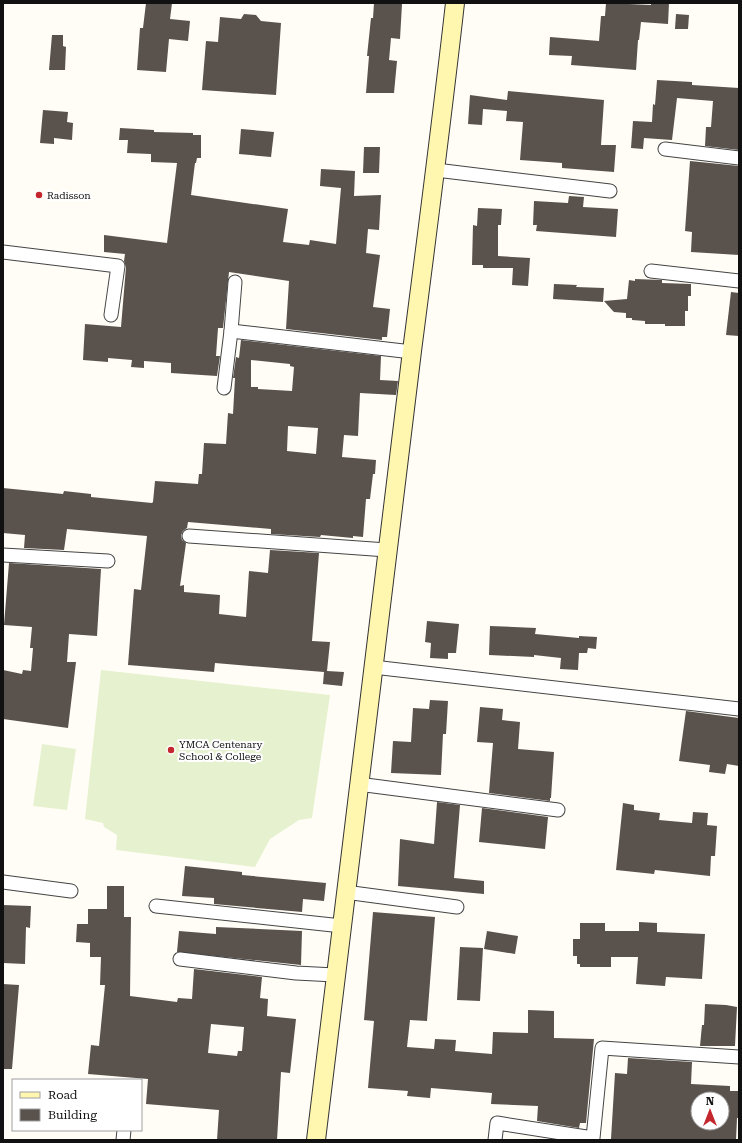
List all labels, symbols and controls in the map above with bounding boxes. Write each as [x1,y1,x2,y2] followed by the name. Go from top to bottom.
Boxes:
[34,190,44,200] marker: Radisson
[47,190,91,201] place label: Radisson
[179,739,263,762] place label: YMCA Centenary School & College
[166,745,176,755] marker: YMCA Centenary School & College
[12,1079,142,1131] legend
[48,1088,78,1102] text: Road
[690,1091,730,1131] north arrow
[706,1095,715,1108] text: N
[48,1108,97,1122] text: Building

